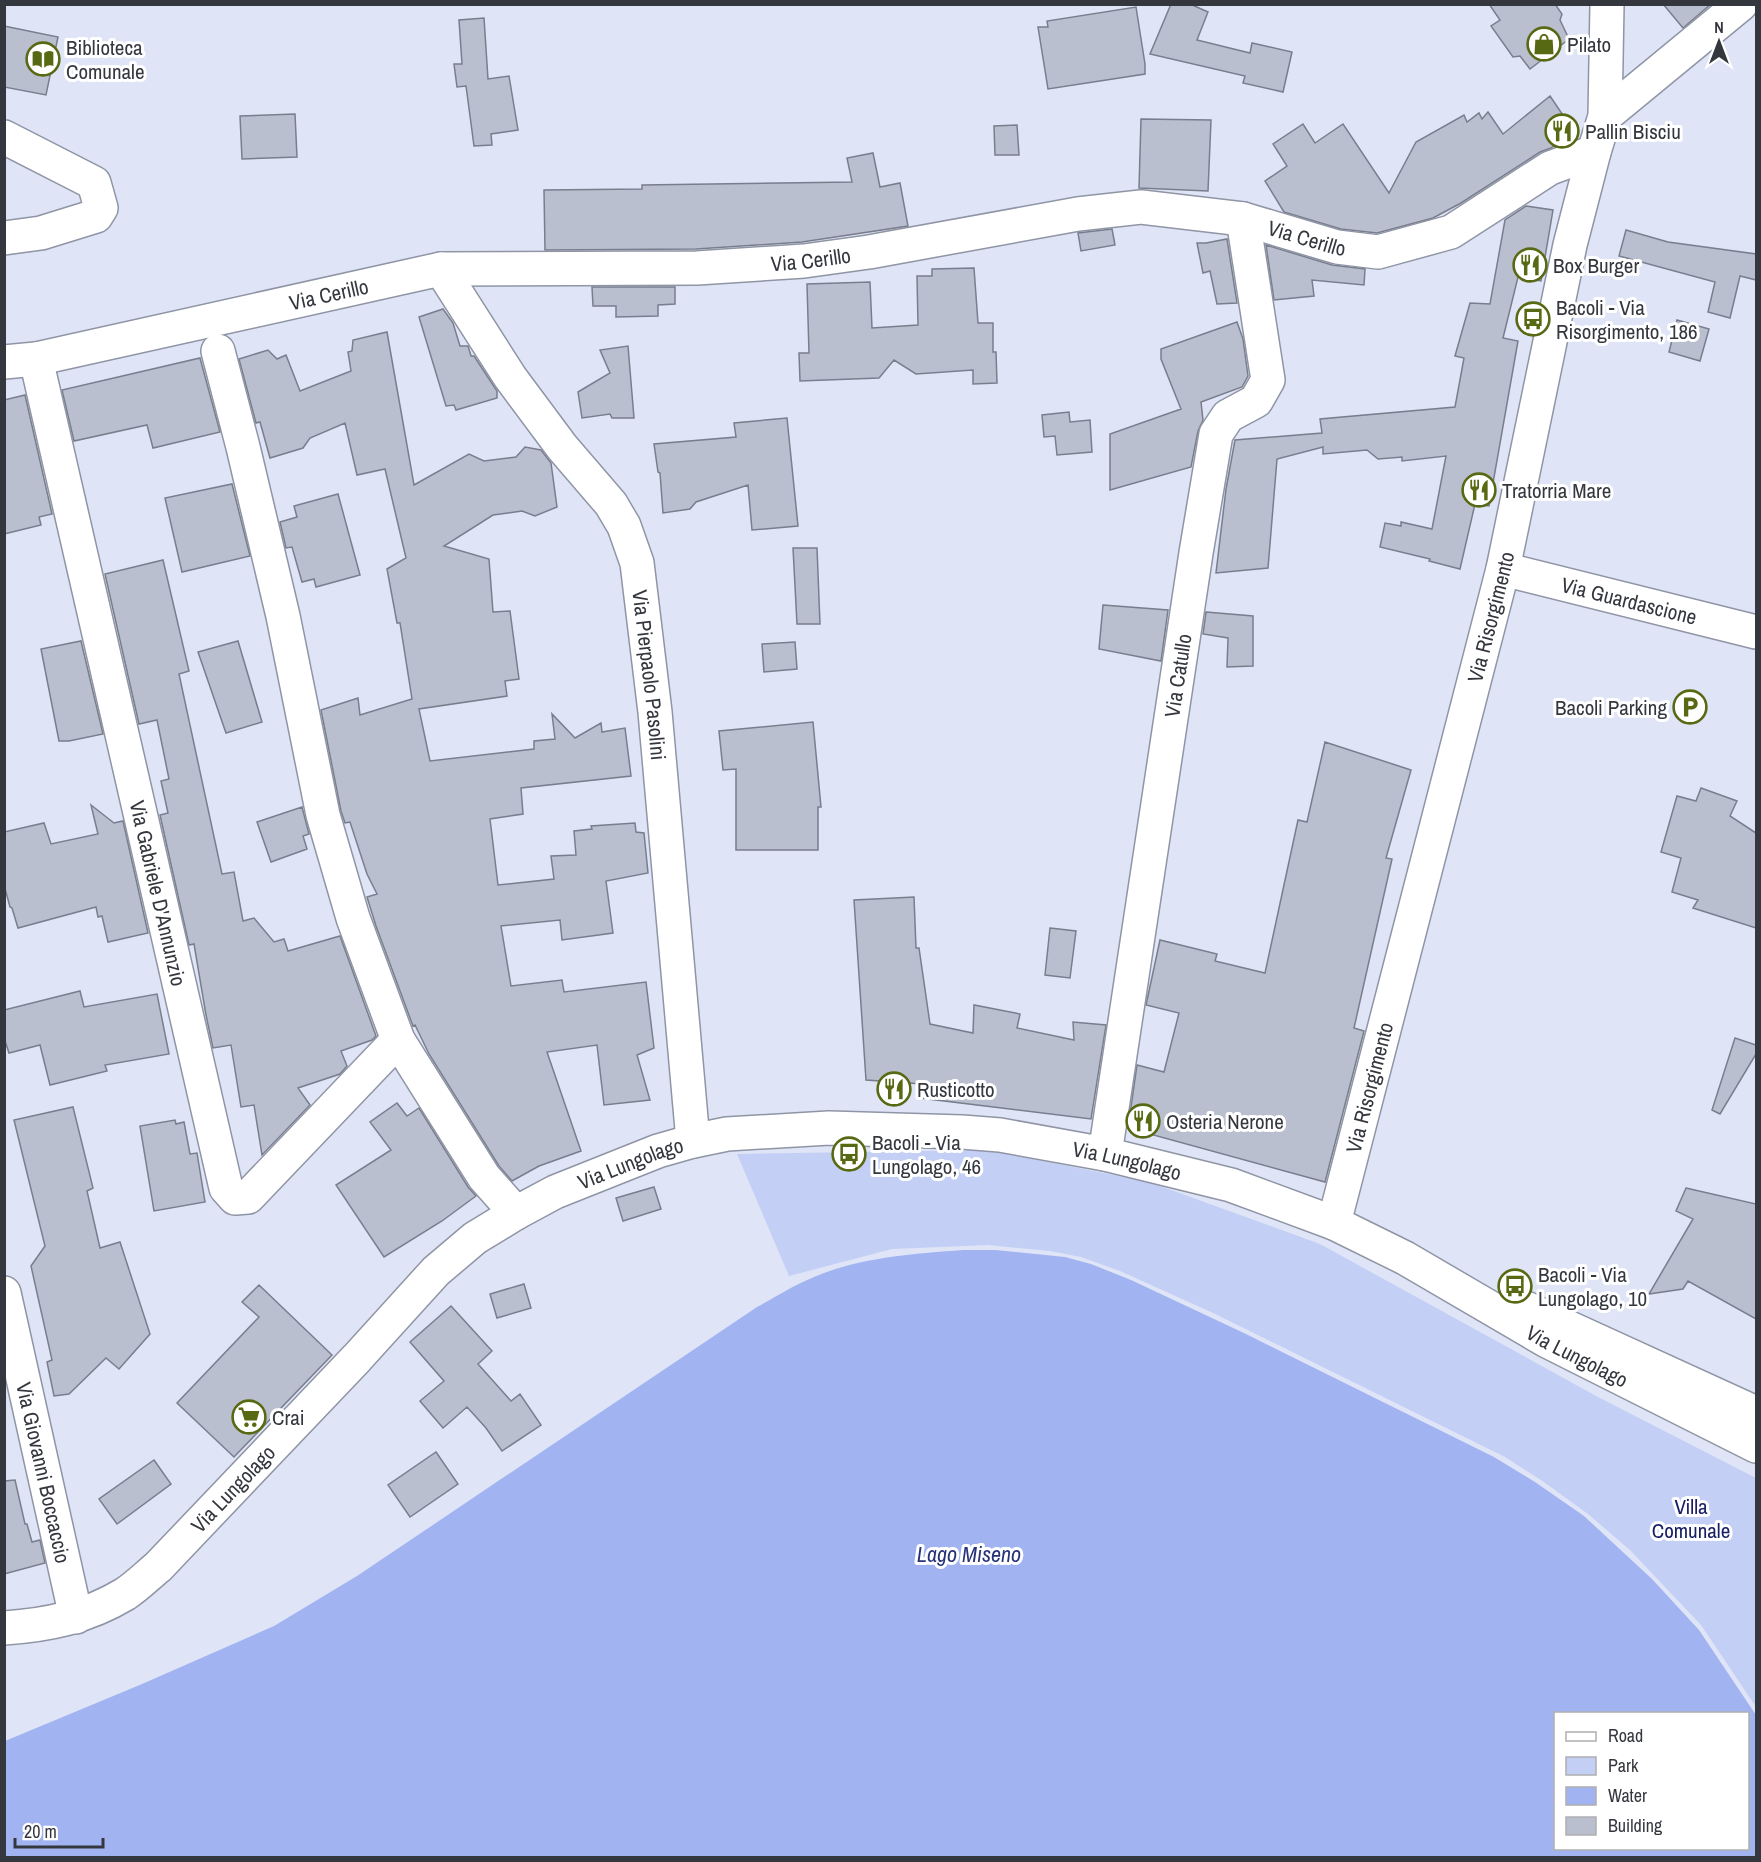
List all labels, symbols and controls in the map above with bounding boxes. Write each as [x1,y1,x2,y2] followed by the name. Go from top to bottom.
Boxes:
[1689,12,1749,72] north arrow
[1714,16,1724,38] text: N
[1526,26,1562,62] shop icon: Pilato
[1567,30,1611,59] place label: Pilato
[66,33,144,86] place label: Biblioteca Comunale
[25,41,61,77] library icon: Biblioteca Comunale
[1544,113,1580,149] restaurant icon: Pallin Bisciu
[1585,117,1681,146] place label: Pallin Bisciu
[1264,213,1347,262] street label: Via Cerillo
[770,240,852,278] street label: Via Cerillo
[1512,247,1548,283] restaurant icon: Box Burger
[1553,251,1639,280] place label: Box Burger
[286,271,371,317] street label: Via Cerillo
[1556,293,1698,346] place label: Bacoli - Via Risorgimento, 186
[1515,301,1551,337] bus stop icon: Bacoli - Via Risorgimento, 186
[1461,472,1497,508] restaurant icon: Tratorria Mare
[1502,476,1611,505] place label: Tratorria Mare
[1460,549,1521,685] street label: Via Risorgimento
[1558,570,1700,631] street label: Via Guardascione
[626,588,674,761] street label: Via Pierpaolo Pasolini
[1157,632,1198,719] street label: Via Catullo
[1672,689,1708,725] parking icon: Bacoli Parking
[1555,693,1667,722] place label: Bacoli Parking
[123,797,194,989] street label: Via Gabriele D'Annunzio
[1338,1019,1400,1156] street label: Via Risorgimento
[876,1071,912,1107] restaurant icon: Rusticotto
[917,1075,995,1104] place label: Rusticotto
[1125,1103,1161,1139] restaurant icon: Osteria Nerone
[1166,1107,1284,1136] place label: Osteria Nerone
[872,1128,981,1181] place label: Bacoli - Via Lungolago, 46
[573,1130,686,1196] street label: Via Lungolago
[1070,1134,1184,1187] street label: Via Lungolago
[831,1136,867,1172] bus stop icon: Bacoli - Via Lungolago, 46
[1538,1260,1647,1313] place label: Bacoli - Via Lungolago, 10
[1497,1268,1533,1304] bus stop icon: Bacoli - Via Lungolago, 10
[1521,1318,1633,1394] street label: Via Lungolago
[10,1379,78,1566] street label: Via Giovanni Boccaccio
[231,1399,267,1435] supermarket icon: Crai
[272,1403,305,1432] place label: Crai
[184,1438,281,1539] street label: Via Lungolago
[1652,1492,1730,1545] park label: Villa Comunale
[917,1539,1021,1569] water label: Lago Miseno
[1554,1712,1749,1850] legend
[1608,1723,1643,1748] text: Road
[1608,1753,1639,1778] text: Park
[1608,1783,1647,1808] text: Water
[15,1811,104,1849] scale bar
[1608,1813,1663,1838] text: Building
[24,1819,57,1844] text: 20 m

